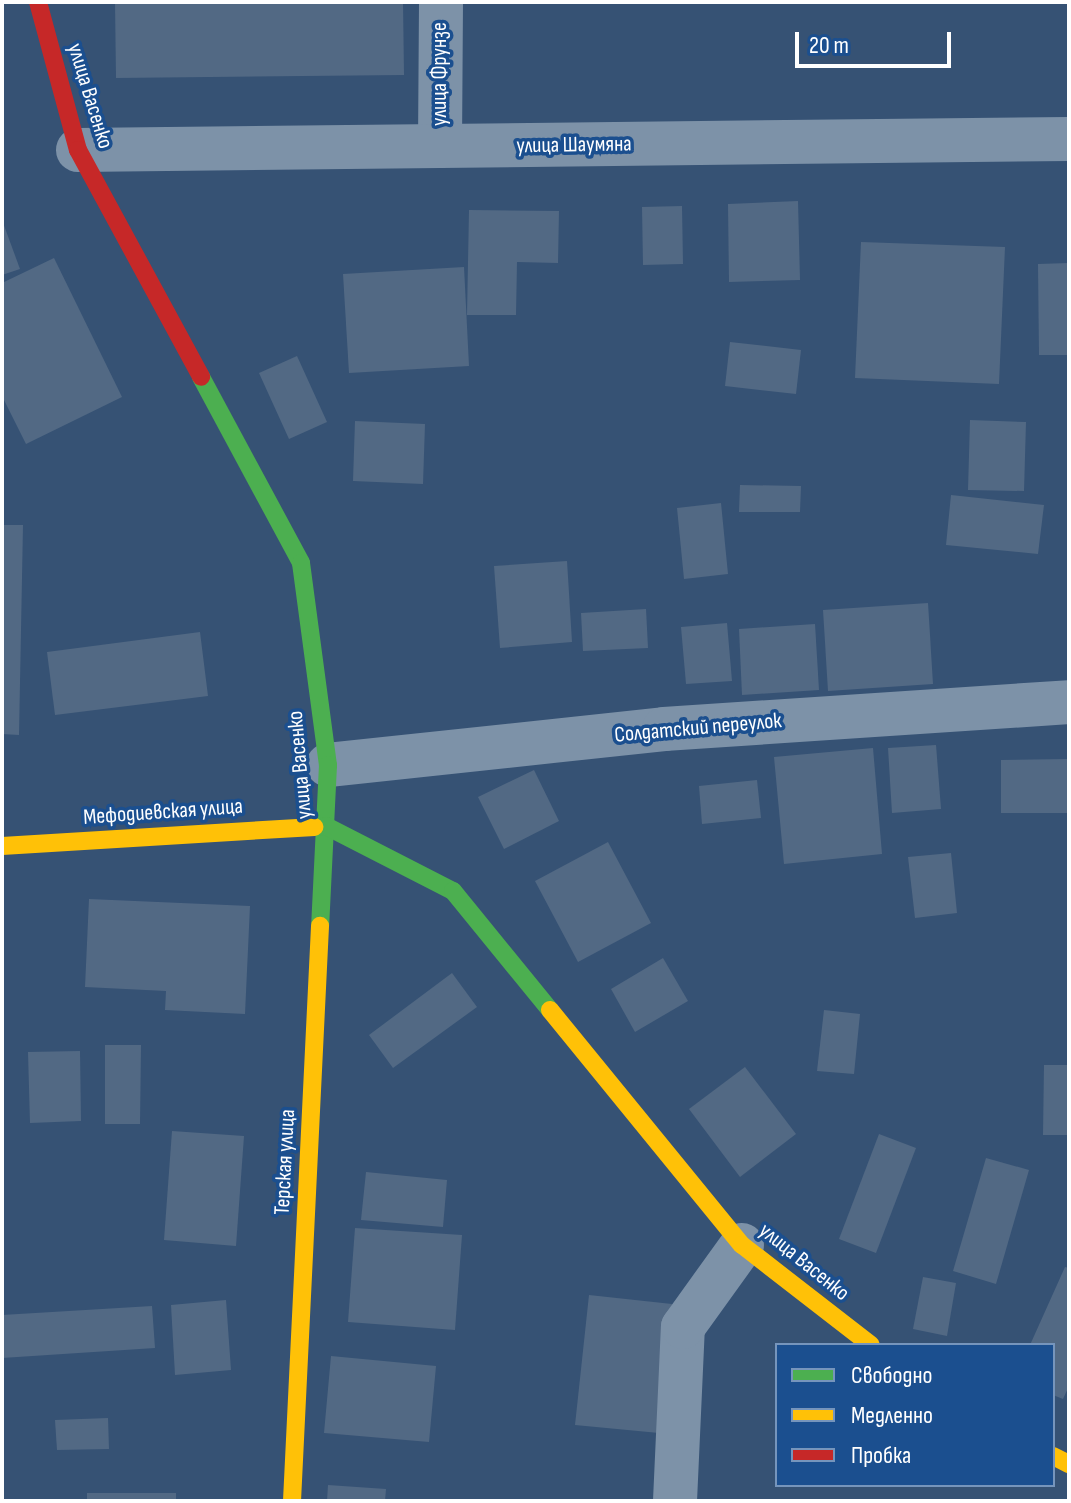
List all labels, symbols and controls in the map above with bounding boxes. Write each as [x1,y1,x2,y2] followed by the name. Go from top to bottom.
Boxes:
[799,16,955,66] scale bar
[427,22,453,126] street label: улица Фрунзе
[809,31,849,60] text: 20 m
[61,40,119,152] street label: улица Васенко
[516,131,632,159] street label: улица Шаумяна
[613,708,783,748] street label: Солдатский переулок
[282,710,318,820] street label: улица Васенко
[82,793,244,831] street label: Мефодиевская улица
[269,1108,301,1216] street label: Терская улица
[753,1218,855,1306] street label: улица Васенко
[775,1343,1055,1487] legend
[851,1361,932,1390] text: Свободно
[851,1401,933,1430] text: Медленно
[851,1441,911,1470] text: Пробка

